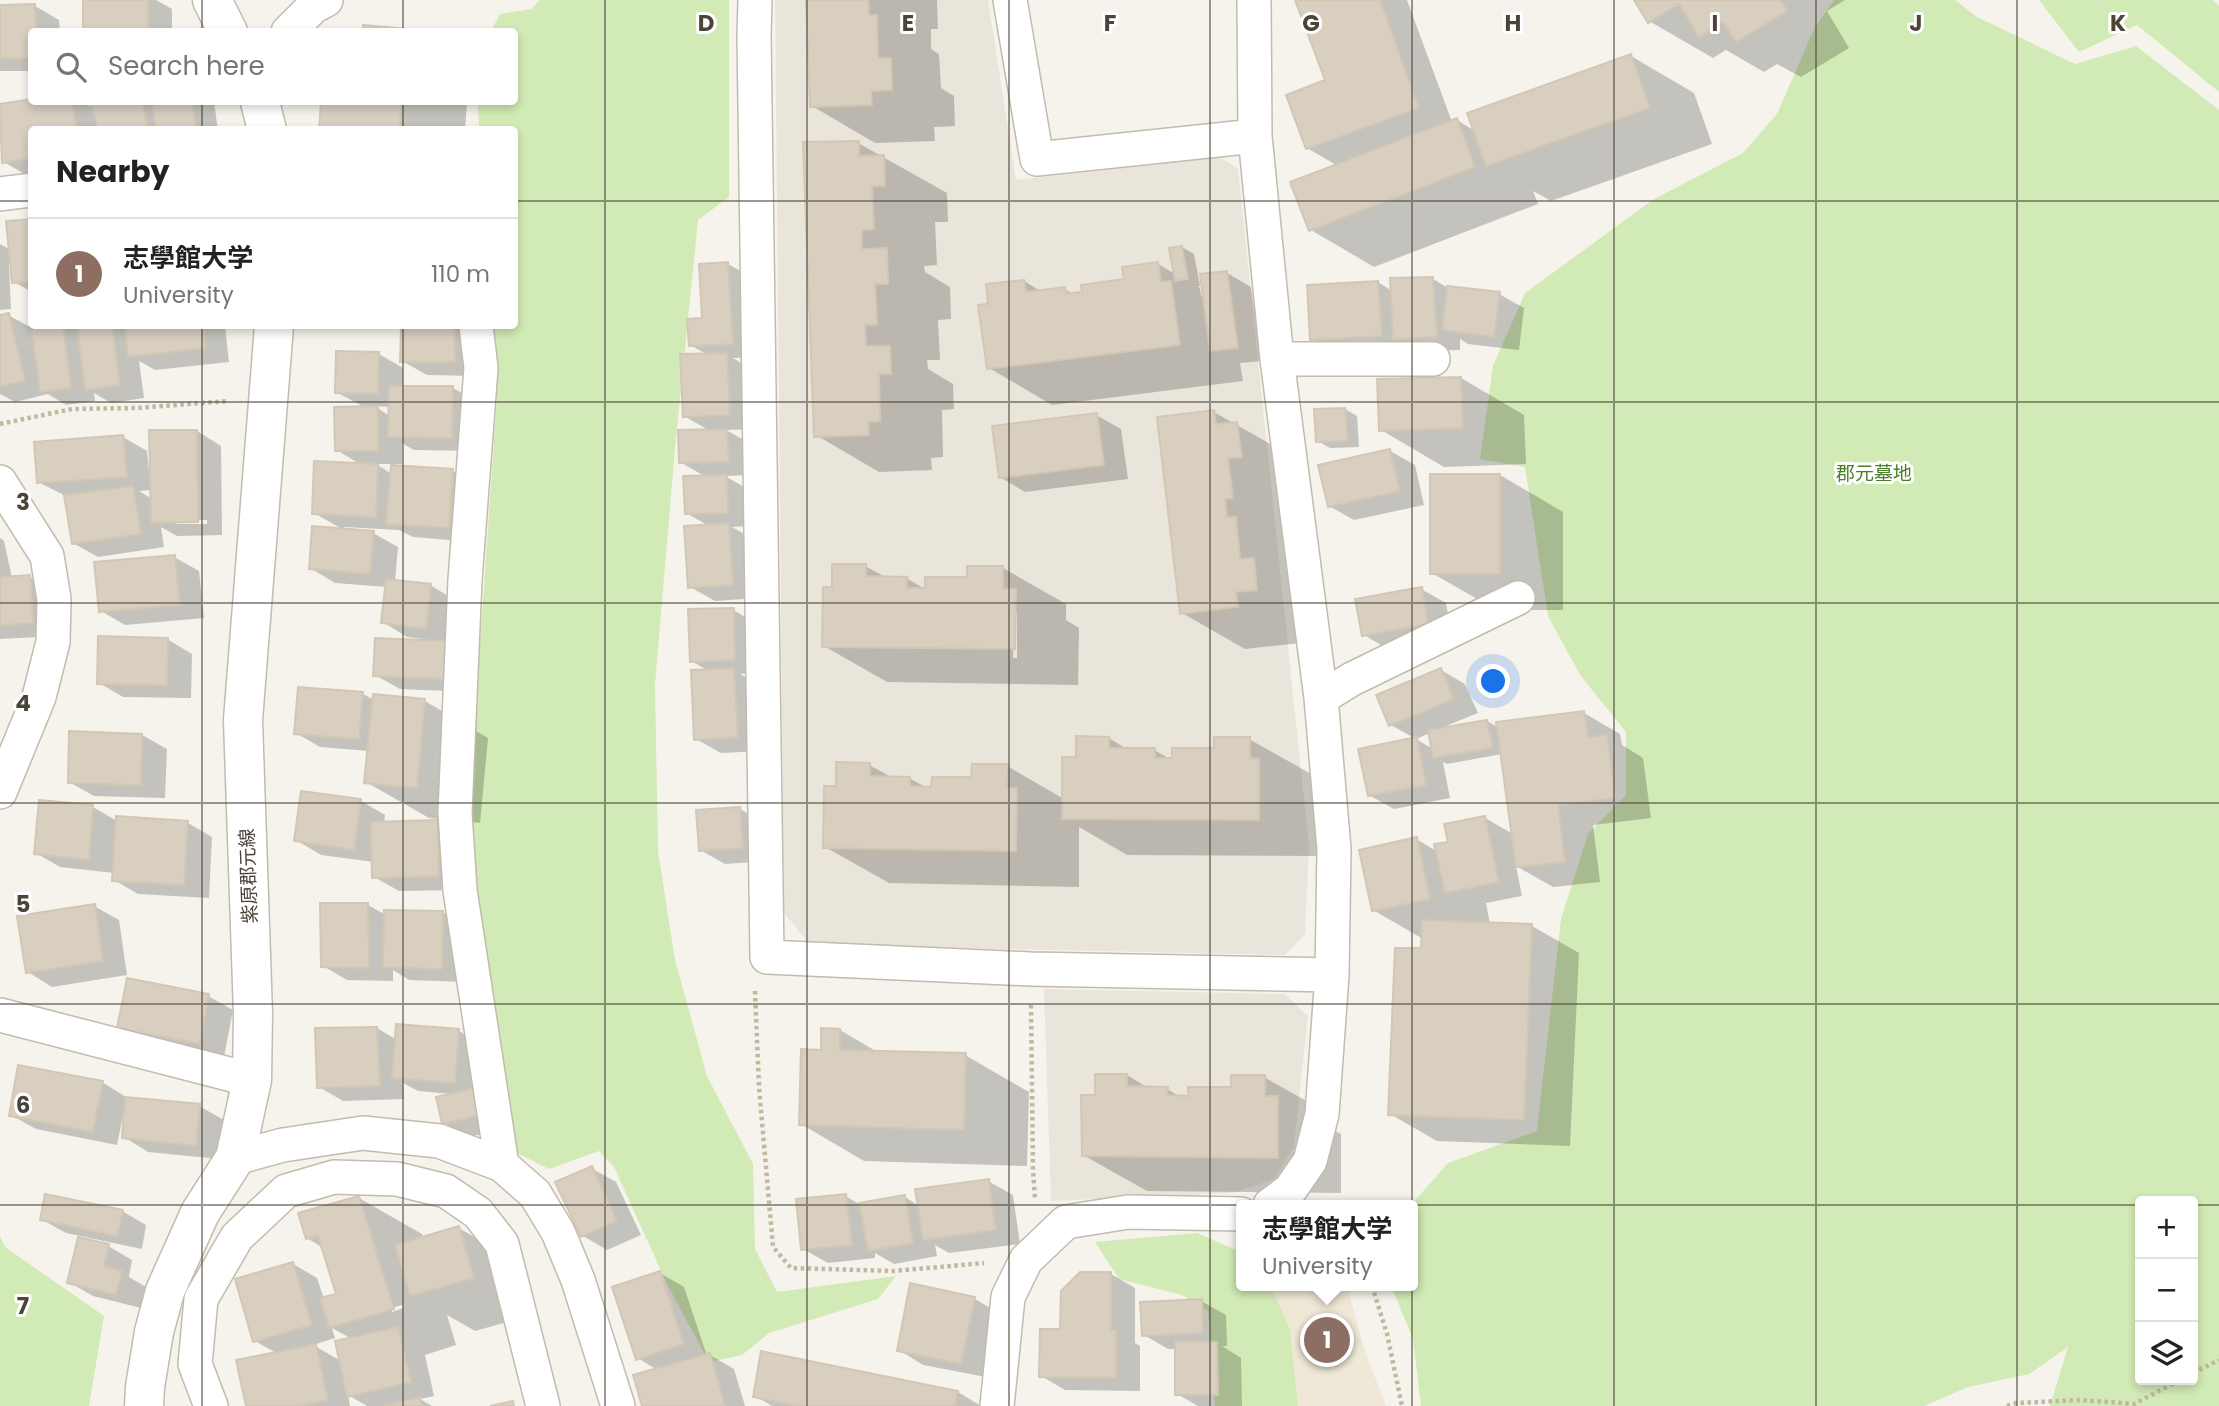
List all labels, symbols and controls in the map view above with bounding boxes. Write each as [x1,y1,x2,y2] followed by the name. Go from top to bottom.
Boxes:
[698,7,714,39] text: D
[902,7,914,39] text: E
[1104,7,1116,39] text: F
[1302,7,1320,39] text: G
[1505,7,1521,39] text: H
[1712,7,1718,39] text: I
[1909,7,1923,39] text: J
[2110,7,2126,39] text: K
[28,28,518,105] search box
[52,48,90,86] icon: search
[108,48,265,84] text: Search here
[56,150,170,193] text: Nearby
[123,240,253,276] text: 志學館大学
[75,258,83,290] text: 1
[431,258,490,290] text: 110 m
[123,279,234,311] text: University
[1836,460,1912,487] park label: 郡元墓地
[16,486,30,518] text: 3
[1476,664,1510,698] your location
[15,687,31,719] text: 4
[233,828,264,924] street label: 紫原郡元線
[16,888,30,920] text: 5
[16,1089,30,1121] text: 6
[2135,1196,2198,1385] map controls
[2135,1196,2198,1259] button: +
[1236,1200,1418,1291] popup
[1262,1211,1392,1247] text: 志學館大学
[1262,1250,1373,1282] text: University
[2135,1259,2198,1322] button: −
[17,1290,29,1322] text: 7
[1304,1314,1350,1366] pin: 1
[2135,1322,2198,1385] button: layers

